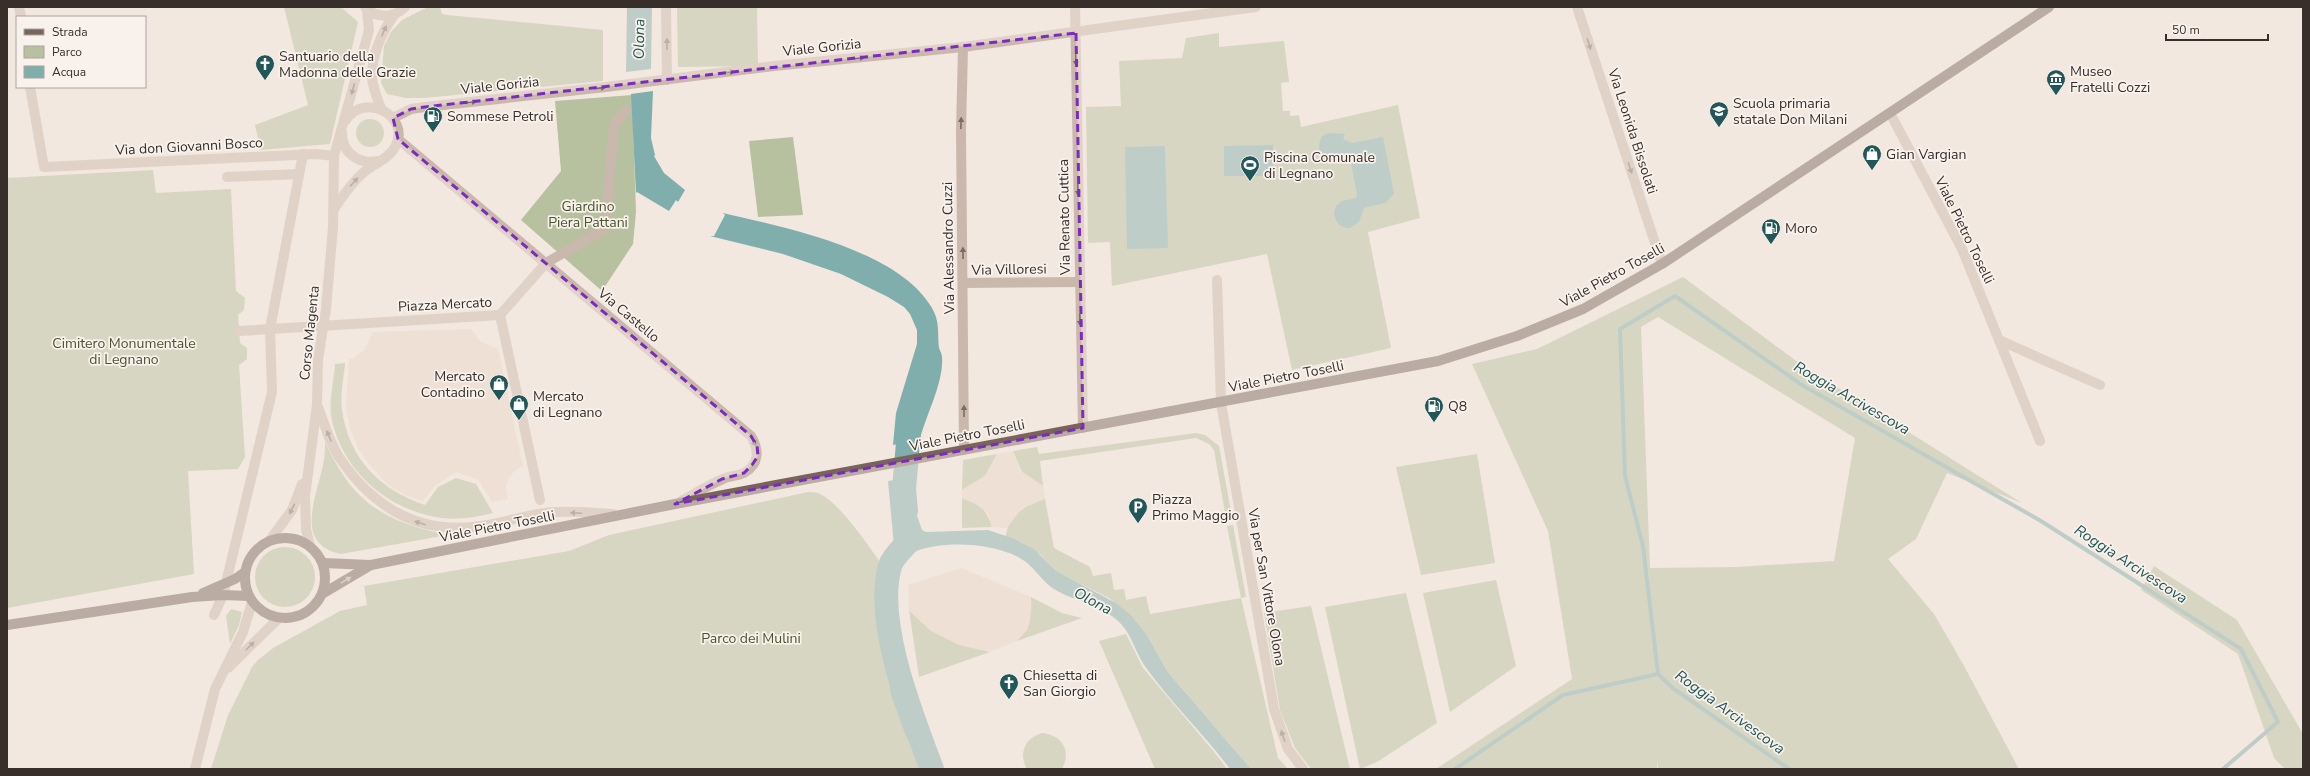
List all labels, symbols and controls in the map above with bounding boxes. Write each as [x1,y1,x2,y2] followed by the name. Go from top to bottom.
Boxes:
[16,16,146,88] legend
[2166,16,2268,42] scale bar
[629,18,649,60] water label: Olona
[2172,22,2200,38] text: 50 m
[52,24,88,40] text: Strada
[381,25,387,36] one-way arrow
[781,34,862,61] street label: Viale Gorizia
[664,37,670,50] one-way arrow
[1587,38,1593,50] one-way arrow
[52,44,82,60] text: Parco
[279,47,416,82] place label: Santuario della Madonna delle Grazie
[254,53,276,81] church icon: Santuario della Madonna delle Grazie
[853,54,865,61] one-way arrow
[1073,54,1079,67] one-way arrow
[2070,62,2150,97] place label: Museo Fratelli Cozzi
[52,64,86,80] text: Acqua
[1603,65,1662,196] street label: Via Leonida Bissolati
[2045,68,2067,96] museum icon: Museo Fratelli Cozzi
[723,69,736,75] one-way arrow
[459,72,540,99] street label: Viale Gorizia
[350,82,356,95] one-way arrow
[594,85,607,91] one-way arrow
[1733,94,1847,129] place label: Scuola primaria statale Don Milani
[465,99,477,105] one-way arrow
[1708,100,1730,128] school or university icon: Scuola primaria statale Don Milani
[422,105,444,133] fuel station icon: Sommese Petroli
[447,107,554,126] place label: Sommese Petroli
[958,116,964,129] one-way arrow
[114,133,264,160] street label: Via don Giovanni Bosco
[1861,143,1883,171] shop icon: Gian Vargian
[1886,145,1966,164] place label: Gian Vargian
[1264,148,1375,183] place label: Piscina Comunale di Legnano
[1239,154,1261,182] sports icon: Piscina Comunale di Legnano
[1054,159,1075,276] street label: Via Renato Cuttica
[1627,162,1633,174] one-way arrow
[1930,173,1999,287] street label: Viale Pietro Toselli
[349,177,359,187] one-way arrow
[938,182,959,315] street label: Via Alessandro Cuzzi
[1075,184,1081,197] one-way arrow
[548,197,628,232] park label: Giardino Piera Pattani
[1760,217,1782,245] fuel station icon: Moro
[1785,219,1818,238] place label: Moro
[1556,239,1668,313] street label: Viale Pietro Toselli
[960,246,966,259] one-way arrow
[970,259,1047,280] street label: Via Villoresi
[593,283,664,347] street label: Via Castello
[295,285,324,381] street label: Corso Magenta
[397,293,493,316] street label: Piazza Mercato
[1077,314,1083,327] one-way arrow
[52,334,196,369] park label: Cimitero Monumentale di Legnano
[1226,356,1345,397] street label: Viale Pietro Toselli
[1790,357,1914,439] water label: Roggia Arcivescova
[421,367,485,402] place label: Mercato Contadino
[488,373,510,401] shop icon: Mercato Contadino
[533,387,603,422] place label: Mercato di Legnano
[508,393,530,421] shop icon: Mercato di Legnano
[1423,395,1445,423] fuel station icon: Q8
[1448,397,1467,416] place label: Q8
[961,404,967,417] one-way arrow
[907,415,1026,456] street label: Viale Pietro Toselli
[326,430,333,442] one-way arrow
[750,435,757,447] one-way arrow
[1152,490,1239,525] place label: Piazza Primo Maggio
[1127,496,1149,524] parking icon: Piazza Primo Maggio
[289,503,295,515] one-way arrow
[437,506,556,547] street label: Viale Pietro Toselli
[1243,506,1290,667] street label: Via per San Vittore Olona
[569,510,582,516] one-way arrow
[414,520,426,526] one-way arrow
[2071,520,2191,608] water label: Roggia Arcivescova
[340,576,352,583] one-way arrow
[1070,583,1116,619] water label: Olona
[701,629,801,648] park label: Parco dei Mulini
[245,641,255,651] one-way arrow
[1671,665,1789,759] water label: Roggia Arcivescova
[1023,666,1097,701] place label: Chiesetta di San Giorgio
[998,672,1020,700] church icon: Chiesetta di San Giorgio
[1280,730,1286,742] one-way arrow

